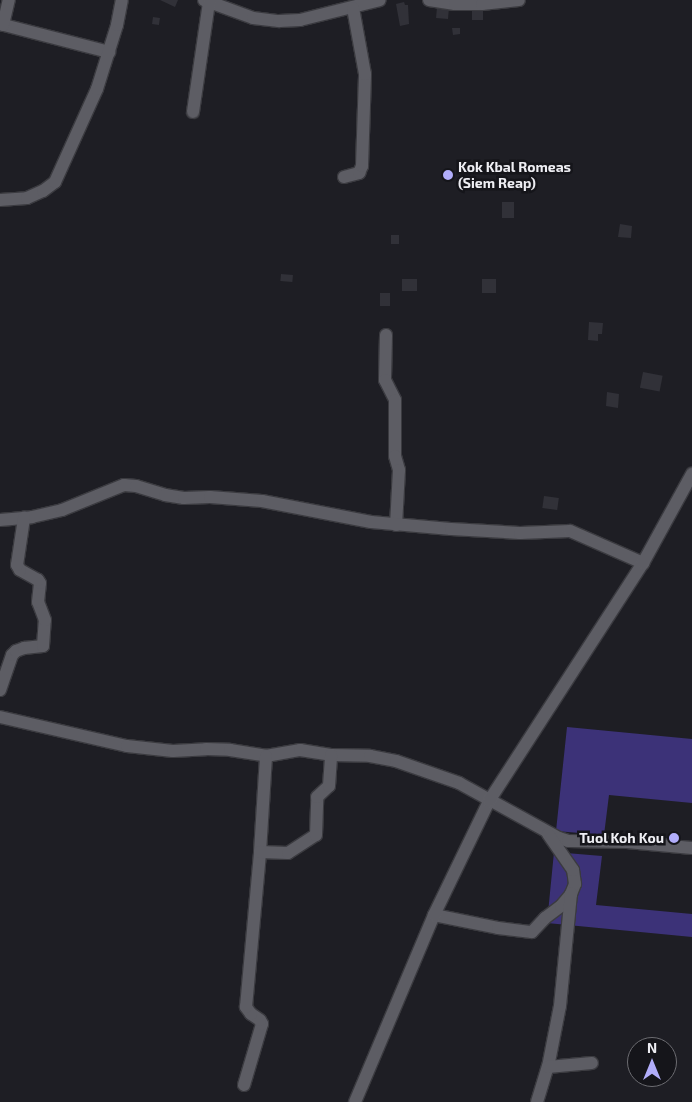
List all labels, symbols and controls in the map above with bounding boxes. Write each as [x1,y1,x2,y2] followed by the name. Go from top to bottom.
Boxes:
[458,159,571,192] place label: Kok Kbal Romeas (Siem Reap)
[442,169,454,181] marker: Kok Kbal Romeas (Siem Reap)
[579,830,664,846] place label: Tuol Koh Kou
[668,832,680,844] marker: Tuol Koh Kou
[627,1037,677,1087] north arrow
[647,1039,657,1056] text: N

